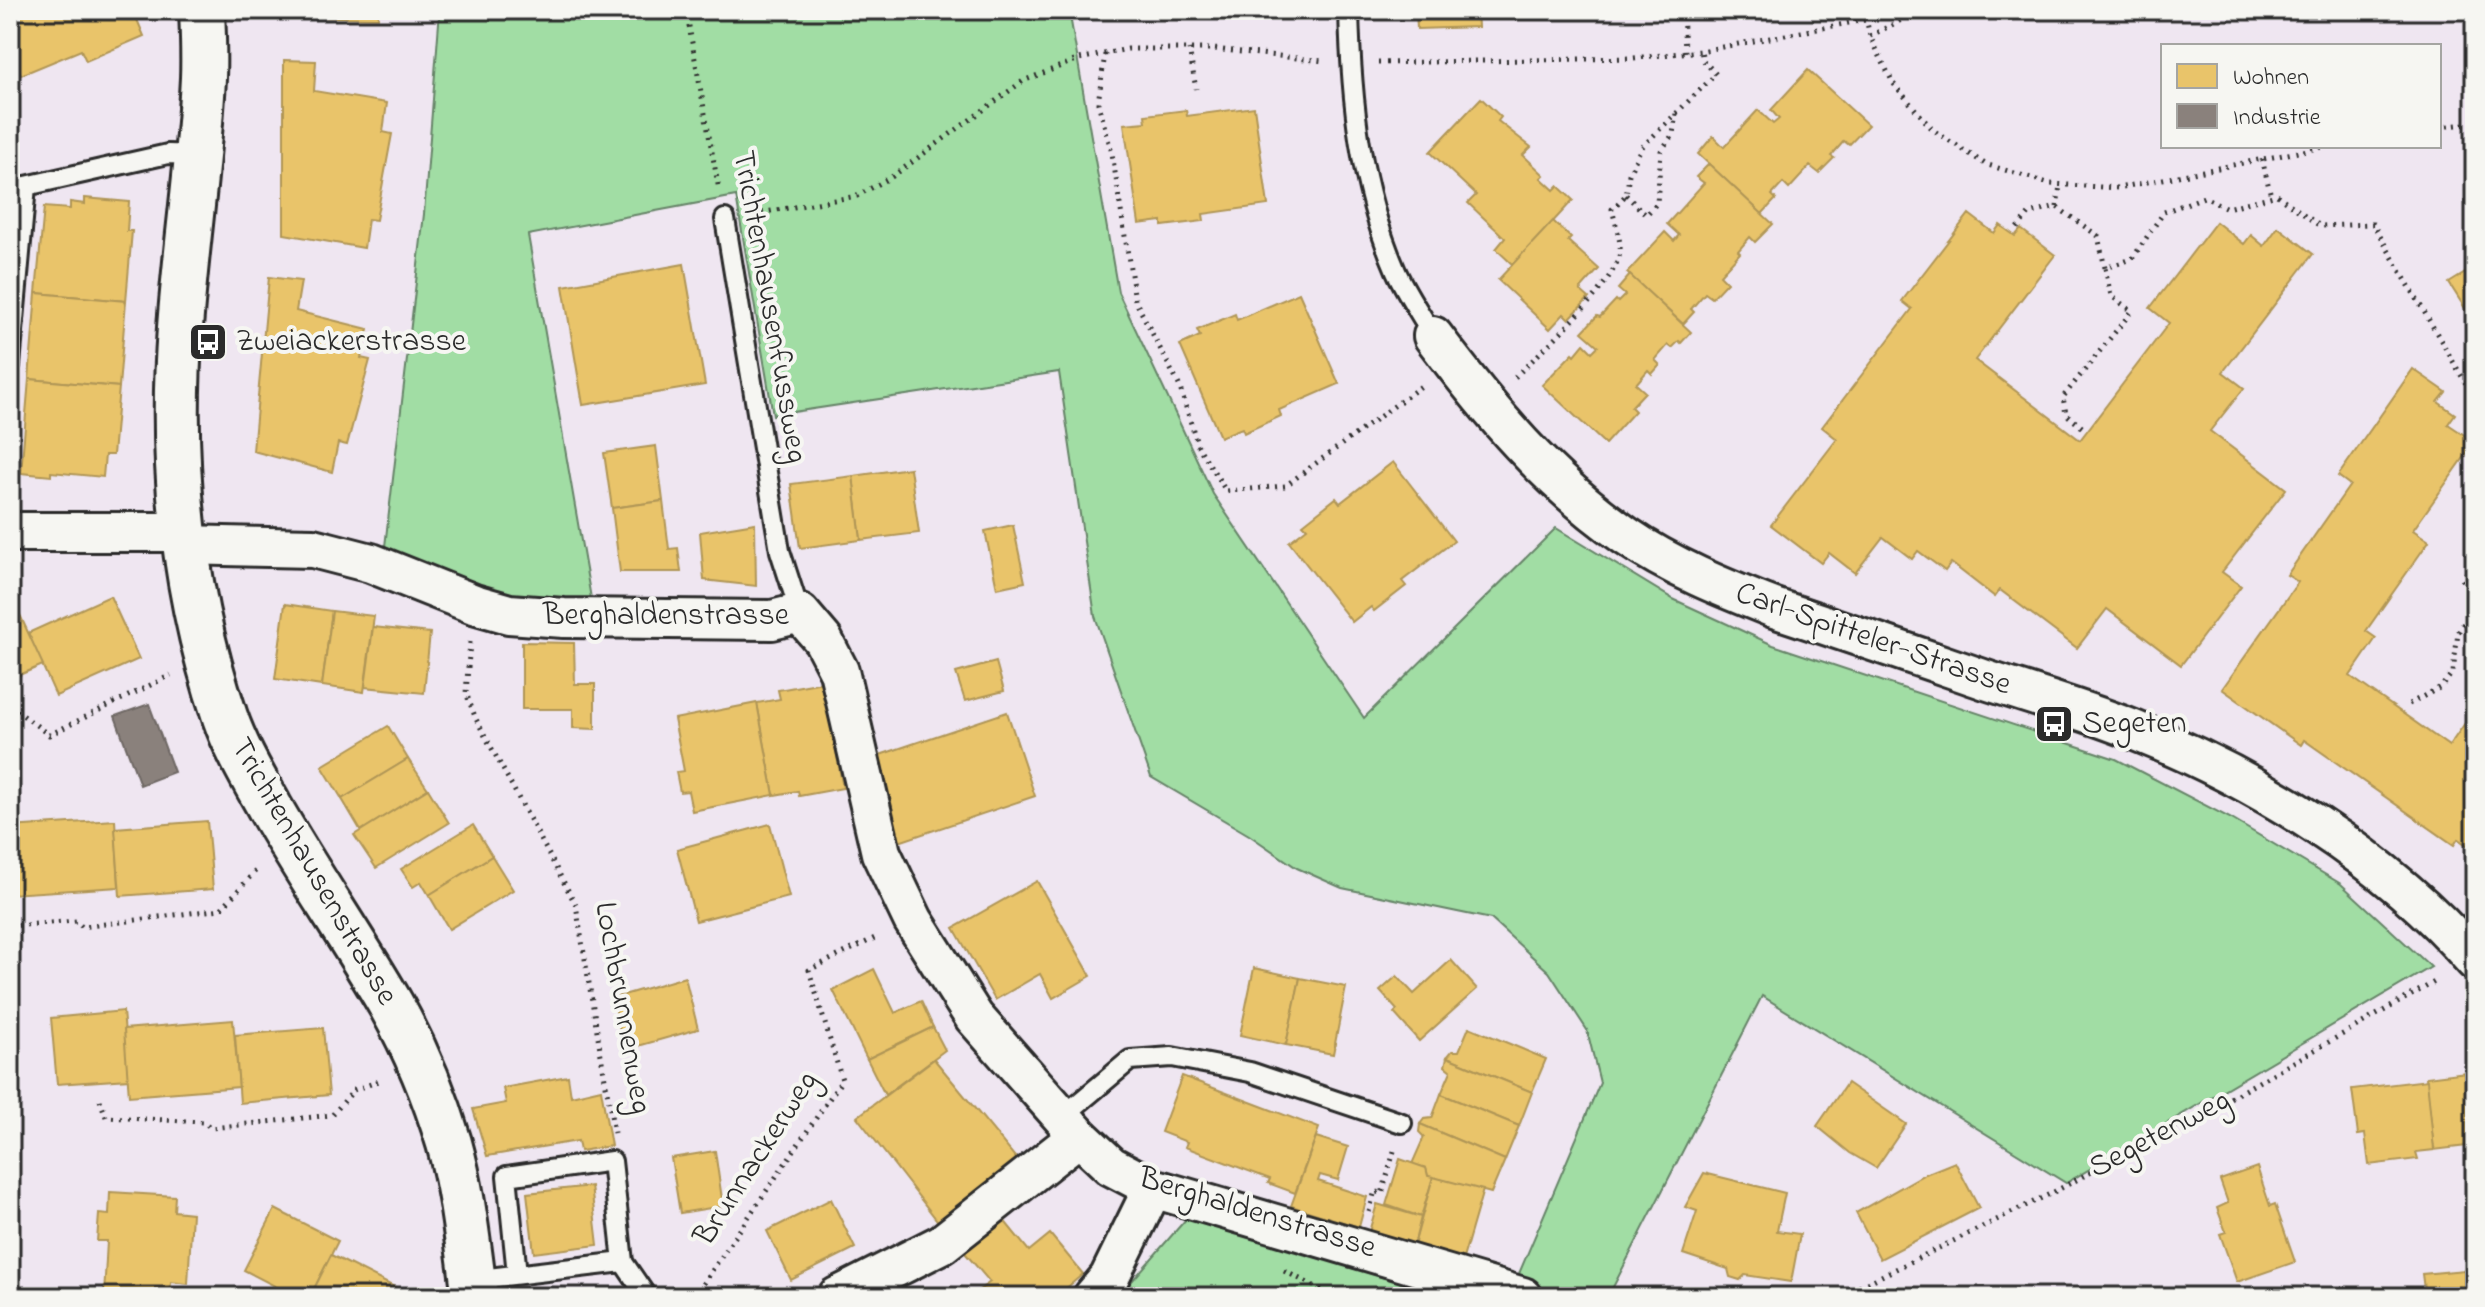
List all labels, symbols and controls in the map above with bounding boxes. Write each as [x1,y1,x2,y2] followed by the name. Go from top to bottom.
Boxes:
[2161,44,2441,148] legend
[2233,61,2309,96] text: Wohnen
[2233,101,2321,136] text: Industrie
[718,147,820,467] street label: Trichtenhausenfussweg
[236,319,467,366] place label: Zweiackerstrasse
[187,321,229,363] bus stop icon: Zweiackerstrasse
[1729,571,2018,709] street label: Carl-Spitteler-Strasse
[542,593,790,640] street label: Berghaldenstrasse
[2082,701,2186,748] place label: Segeten
[2033,703,2075,745] bus stop icon: Segeten
[217,729,409,1015] street label: Trichtenhausenstrasse
[580,898,664,1118] street label: Lochbrunnenweg
[682,1062,831,1257] street label: Brunnackerweg
[2081,1078,2239,1192] street label: Segetenweg
[1132,1155,1382,1273] street label: Berghaldenstrasse

